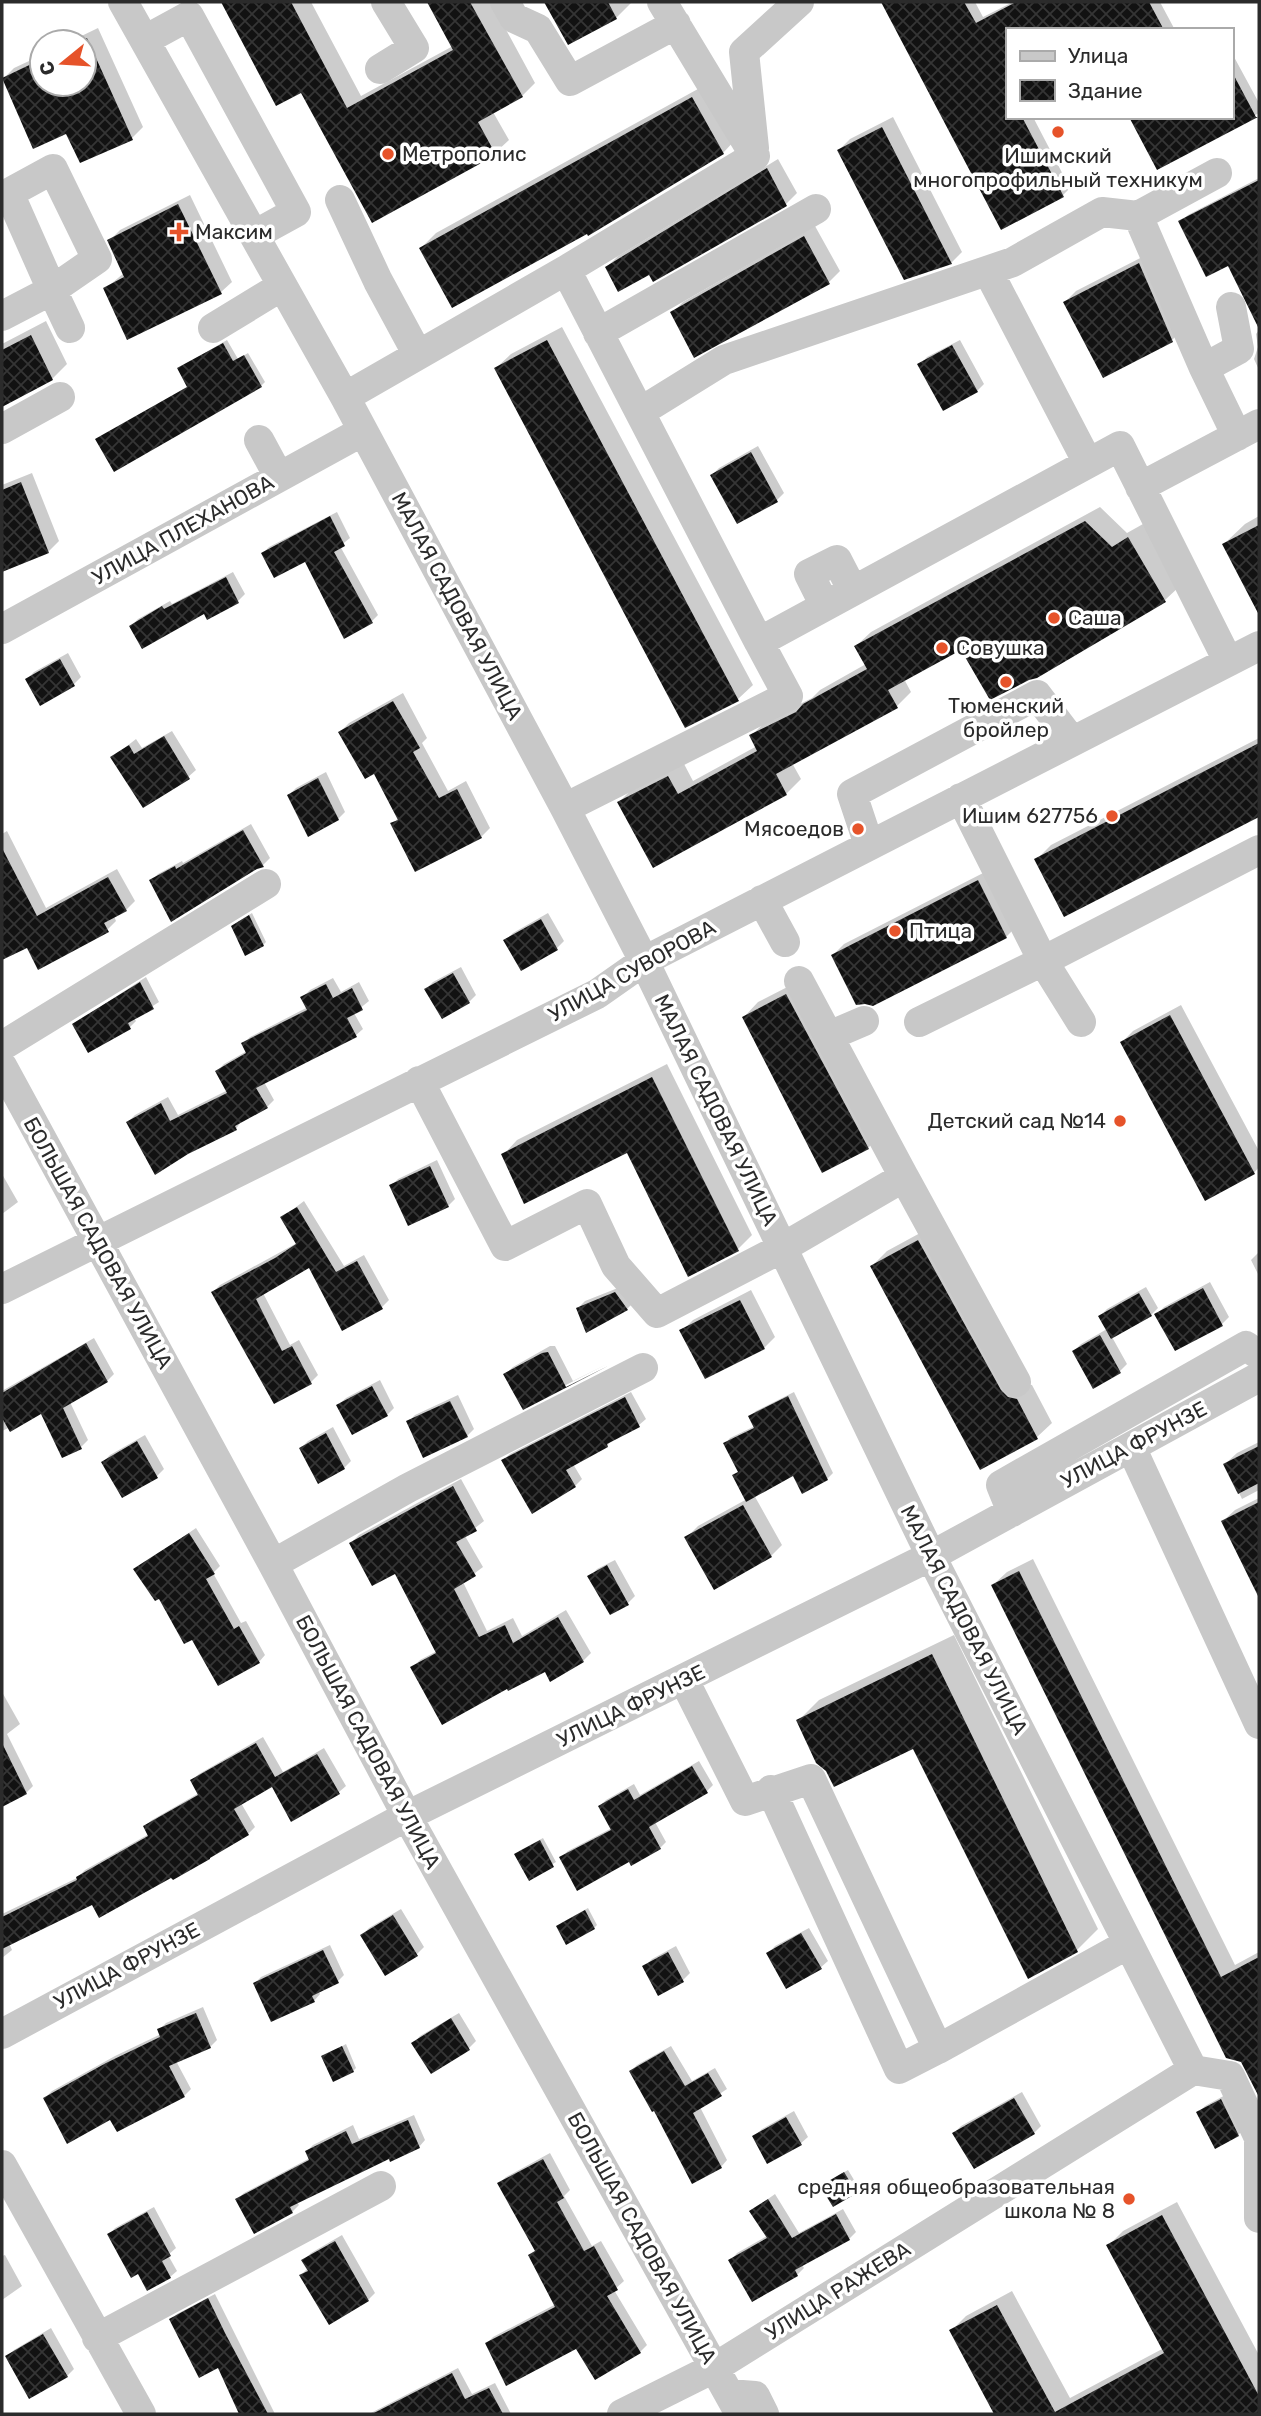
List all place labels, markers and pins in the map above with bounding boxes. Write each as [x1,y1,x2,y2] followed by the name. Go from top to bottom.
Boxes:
[1050,124,1066,140] marker: Ишимский многопрофильный техникум
[402,141,527,166] place label: Метрополис
[913,143,1203,192] place label: Ишимский многопрофильный техникум
[380,146,396,162] marker: Метрополис
[195,219,273,244] place label: Максим
[169,222,189,242] marker: Максим
[1068,605,1122,630] place label: Саша
[1046,610,1062,626] marker: Саша
[956,635,1045,660] place label: Совушка
[934,640,950,656] marker: Совушка
[998,674,1014,690] marker: Тюменский бройлер
[948,693,1064,742] place label: Тюменский бройлер
[962,803,1098,828] place label: Ишим 627756
[1104,808,1120,824] marker: Ишим 627756
[744,816,844,841] place label: Мясоедов
[850,821,866,837] marker: Мясоедов
[909,918,972,943] place label: Птица
[887,923,903,939] marker: Птица
[928,1108,1106,1133] place label: Детский сад №14
[1112,1113,1128,1129] marker: Детский сад №14
[797,2174,1115,2223] place label: средняя общеобразовательная школа № 8
[1121,2191,1137,2207] marker: средняя общеобразовательная школа № 8

